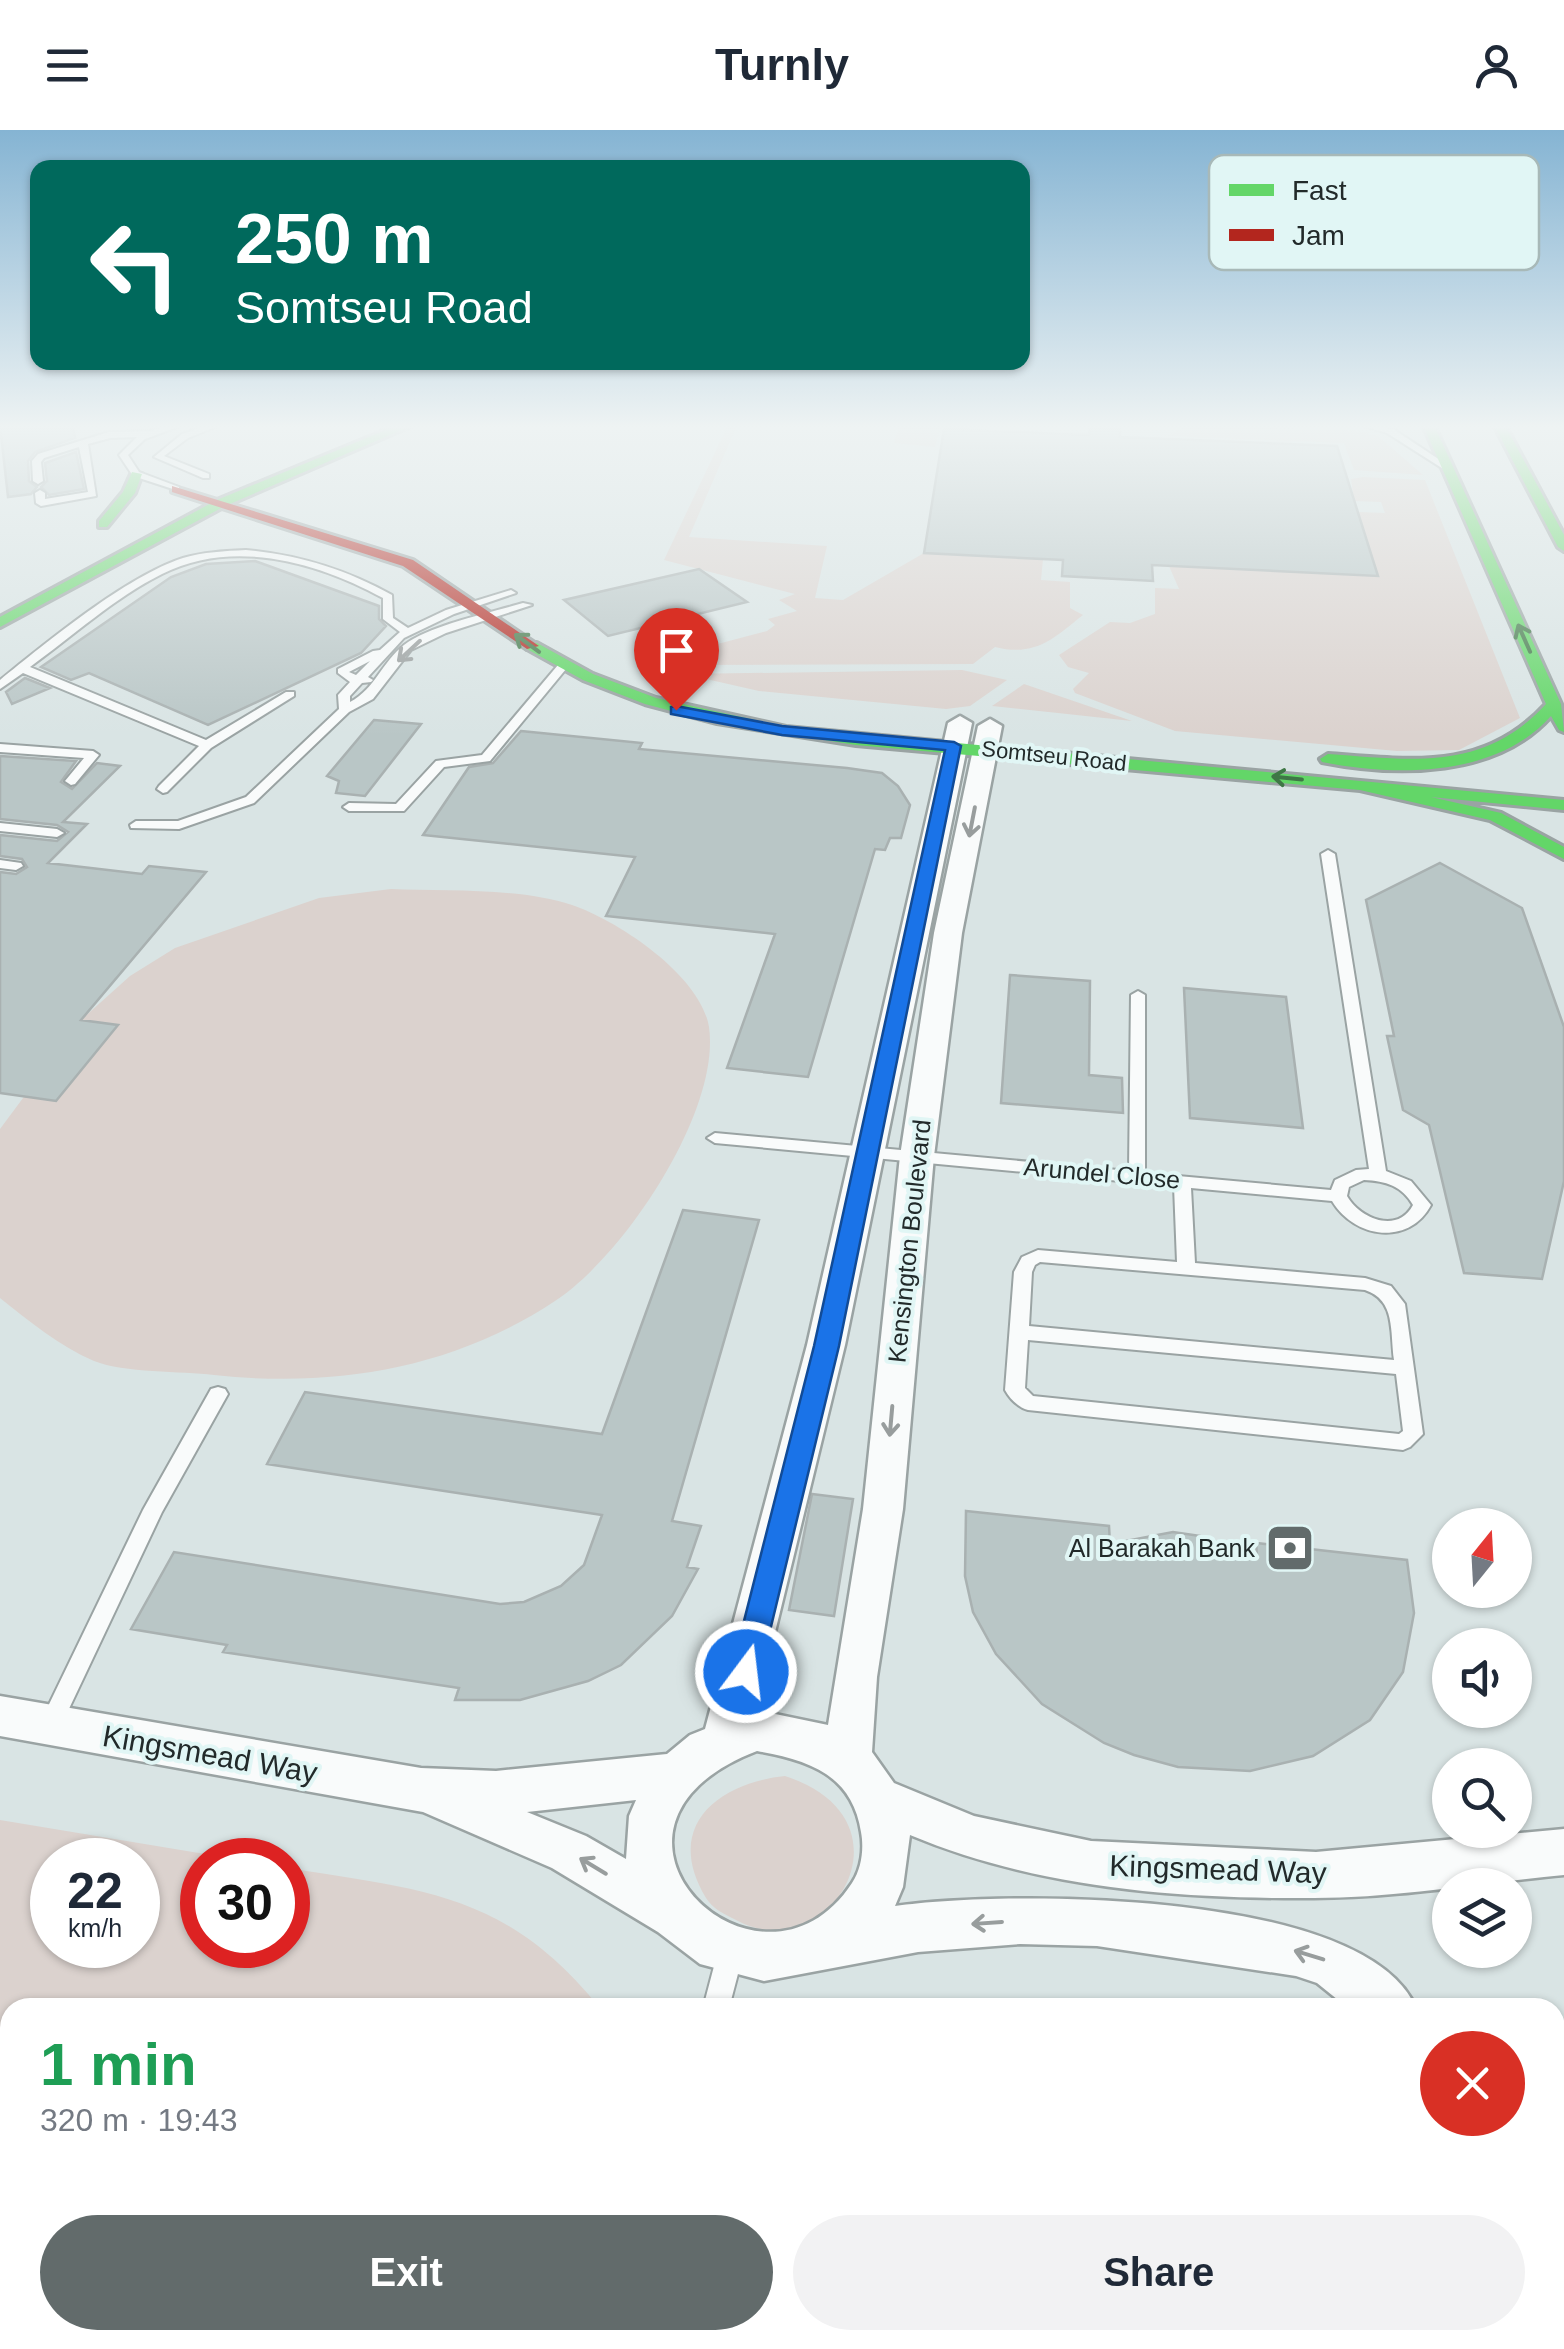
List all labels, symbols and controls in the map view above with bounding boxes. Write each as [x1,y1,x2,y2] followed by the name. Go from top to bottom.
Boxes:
[40,38,95,93] icon: menu
[1469,38,1524,93] icon: person
[715,39,849,90] text: Turnly
[1209,155,1539,270] legend
[1292,175,1347,206] text: Fast
[70,200,200,330] icon: left
[235,200,433,278] text: 250 m
[1292,220,1345,251] text: Jam
[235,282,533,333] text: Somtseu Road
[634,608,719,711] pin
[649,623,704,678] icon: arrive
[1514,623,1532,654] one-way arrow
[514,633,541,654] one-way arrow
[398,639,422,663] one-way arrow
[980,736,1128,776] street label: Somtseu Road
[1272,769,1304,788] one-way arrow
[961,805,980,837] one-way arrow
[882,1118,936,1364] street label: Kensington Boulevard
[1023,1152,1181,1194] street label: Arundel Close
[881,1404,900,1436] one-way arrow
[1432,1508,1532,1608] north arrow
[1432,1508,1532,1968] map controls
[1264,1522,1316,1574] bank icon: Al Barakah Bank
[1069,1534,1255,1562] place label: Al Barakah Bank
[694,1620,798,1724] position arrow
[1432,1628,1532,1728] button: sound
[100,1719,320,1789] street label: Kingsmead Way
[1432,1748,1532,1848] button: search
[180,1838,310,1968] speed limit sign: 30
[1109,1849,1327,1889] street label: Kingsmead Way
[579,1856,608,1876] one-way arrow
[67,1863,123,1919] text: 22
[1432,1868,1532,1968] button: layers
[971,1913,1003,1932] one-way arrow
[68,1914,122,1942] text: km/h
[1293,1945,1325,1963] one-way arrow
[40,2031,197,2098] text: 1 min
[1420,2031,1525,2136] button: close
[40,2102,237,2138] text: 320 m · 19:43
[40,2215,773,2330] button: Exit
[793,2215,1525,2330] button: Share

